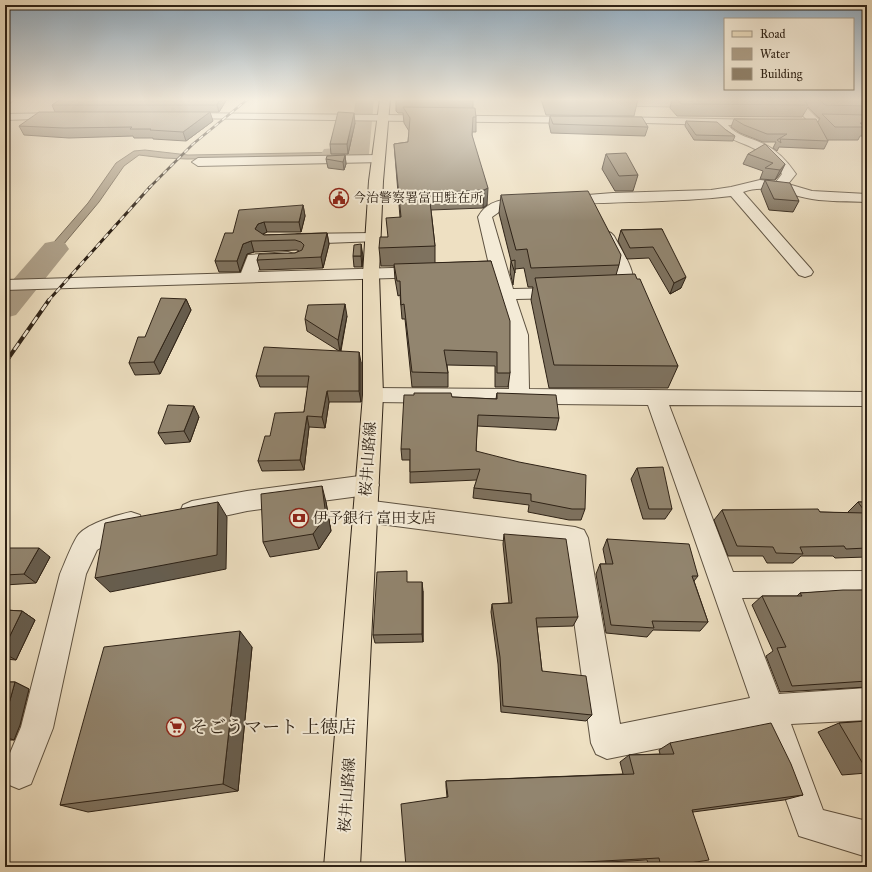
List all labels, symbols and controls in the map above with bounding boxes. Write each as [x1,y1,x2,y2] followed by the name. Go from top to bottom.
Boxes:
[724,18,854,90] legend
[760,27,786,41] text: Road
[760,47,790,61] text: Water
[760,67,803,82] text: Building
[328,187,350,209] public building icon: 今治警察署富田駐在所
[353,190,483,206] place label: 今治警察署富田駐在所
[356,421,380,497] street label: 桜井山路線
[288,507,310,529] bank icon: 伊予銀行 富田支店
[313,509,436,527] place label: 伊予銀行 富田支店
[165,716,187,738] supermarket icon: そごうマート 上徳店
[190,716,356,738] place label: そごうマート 上徳店
[335,757,359,833] street label: 桜井山路線

